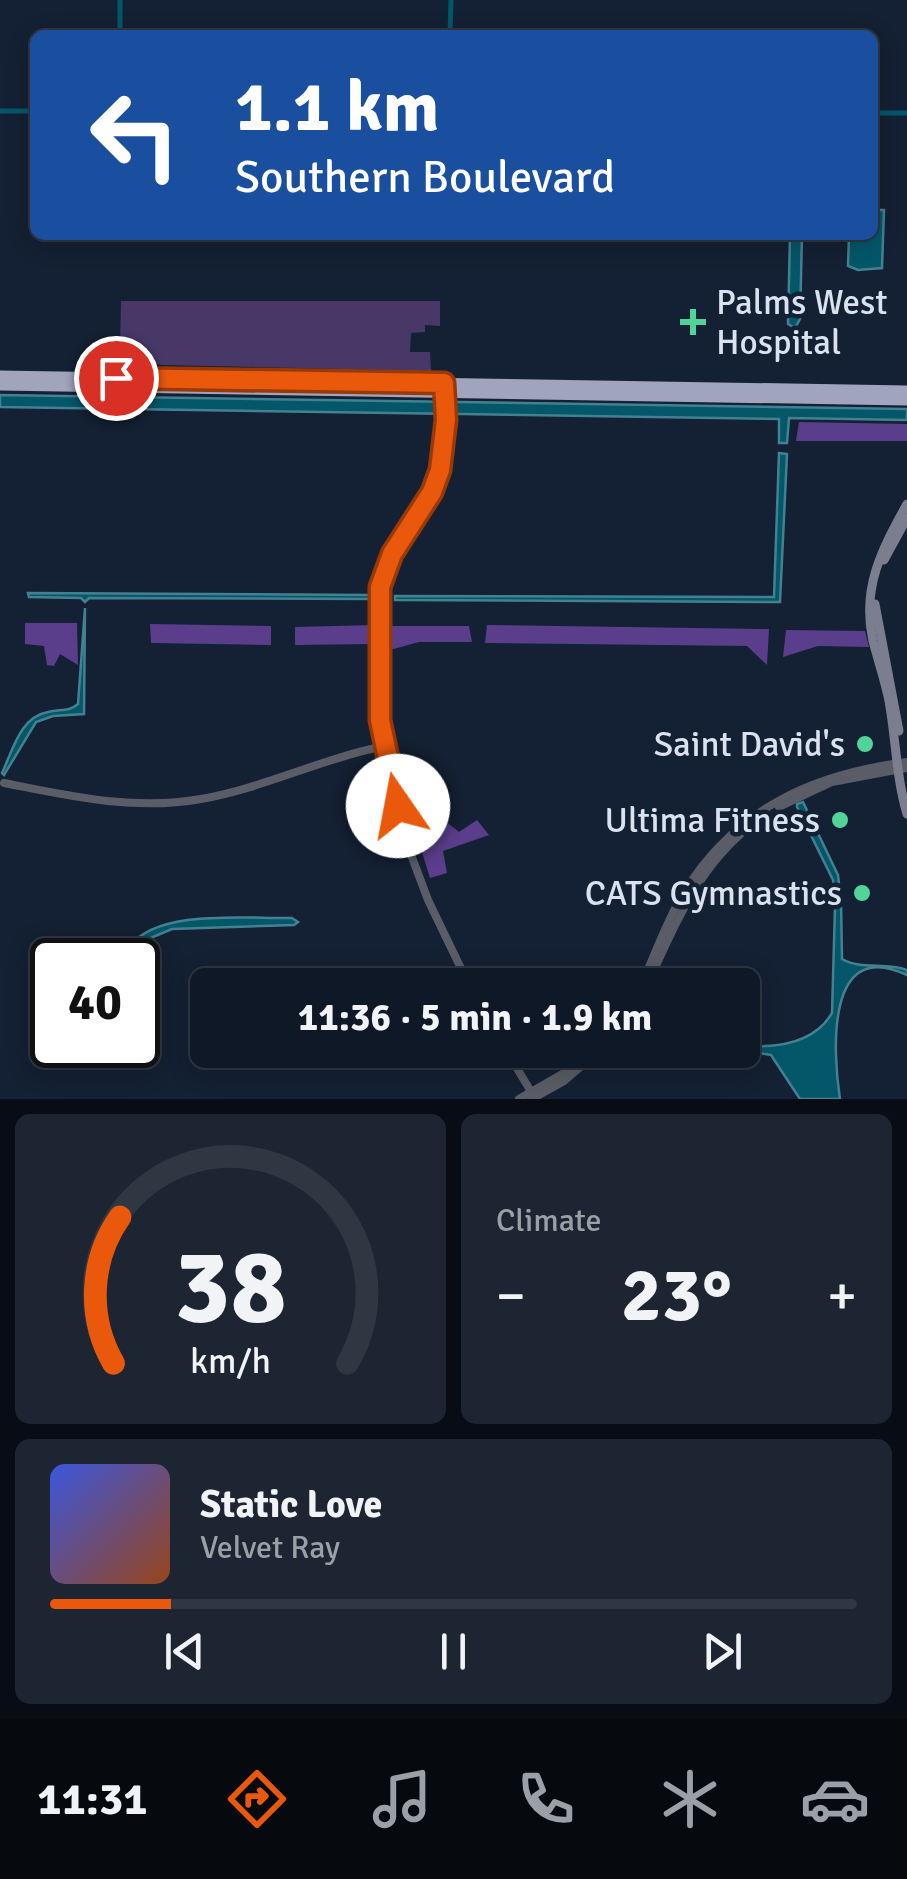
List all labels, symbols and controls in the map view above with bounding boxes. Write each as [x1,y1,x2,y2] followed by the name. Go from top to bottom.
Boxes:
[235,64,439,150] text: 1.1 km
[70,70,200,200] icon: left
[235,150,615,205] text: Southern Boulevard
[716,281,887,364] place label: Palms West Hospital
[680,309,706,335] marker: Palms West Hospital
[74,336,159,421] pin
[89,351,144,406] icon: arrive
[654,723,845,766] place label: Saint David's
[854,733,876,755] marker: Saint David's
[346,754,450,858] position arrow
[604,799,820,842] place label: Ultima Fitness
[829,809,851,831] marker: Ultima Fitness
[585,872,842,915] place label: CATS Gymnastics
[851,882,873,904] marker: CATS Gymnastics
[30,938,160,1068] speed limit sign: 40
[298,994,652,1041] text: 11:36 · 5 min · 1.9 km
[496,1201,602,1240] text: Climate
[174,1223,287,1351] text: 38
[621,1249,732,1342] text: 23°
[496,1262,526,1330] text: −
[827,1262,857,1330] text: +
[190,1339,271,1383] text: km/h
[200,1481,382,1528] text: Static Love
[200,1528,340,1567] text: Velvet Ray
[157,1624,212,1679] icon: previous
[426,1624,481,1679] icon: pause
[695,1624,750,1679] icon: next
[222,1764,292,1834] icon: directions
[367,1764,437,1834] icon: music
[511,1764,581,1834] icon: phone
[655,1764,725,1834] icon: climate
[800,1764,870,1834] icon: car
[37,1772,148,1827] text: 11:31

